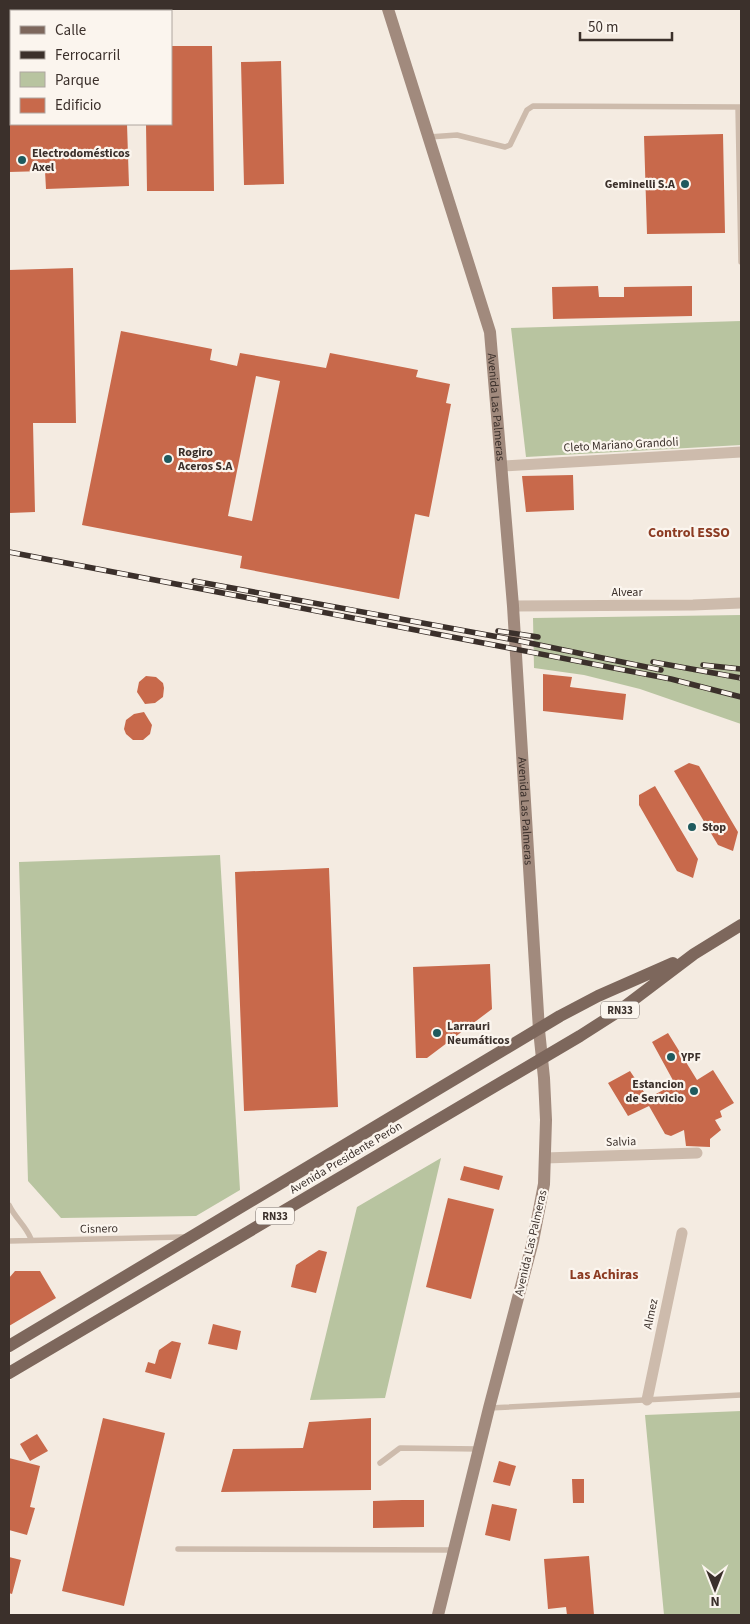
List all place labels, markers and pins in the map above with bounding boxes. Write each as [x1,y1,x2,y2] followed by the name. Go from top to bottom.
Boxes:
[31,145,130,176] place label: Electrodomésticos Axel
[16,154,28,166] marker: Electrodomésticos Axel
[605,176,675,193] place label: Geminelli S.A
[679,178,691,190] marker: Geminelli S.A
[177,444,233,475] place label: Rogiro Aceros S.A
[162,453,174,465] marker: Rogiro Aceros S.A
[702,819,726,836] place label: Stop
[686,821,698,833] marker: Stop
[447,1018,510,1049] place label: Larrauri Neumáticos
[431,1027,443,1039] marker: Larrauri Neumáticos
[680,1049,701,1066] place label: YPF
[665,1051,677,1063] marker: YPF
[626,1076,684,1107] place label: Estancion de Servicio
[688,1085,700,1097] marker: Estancion de Servicio

